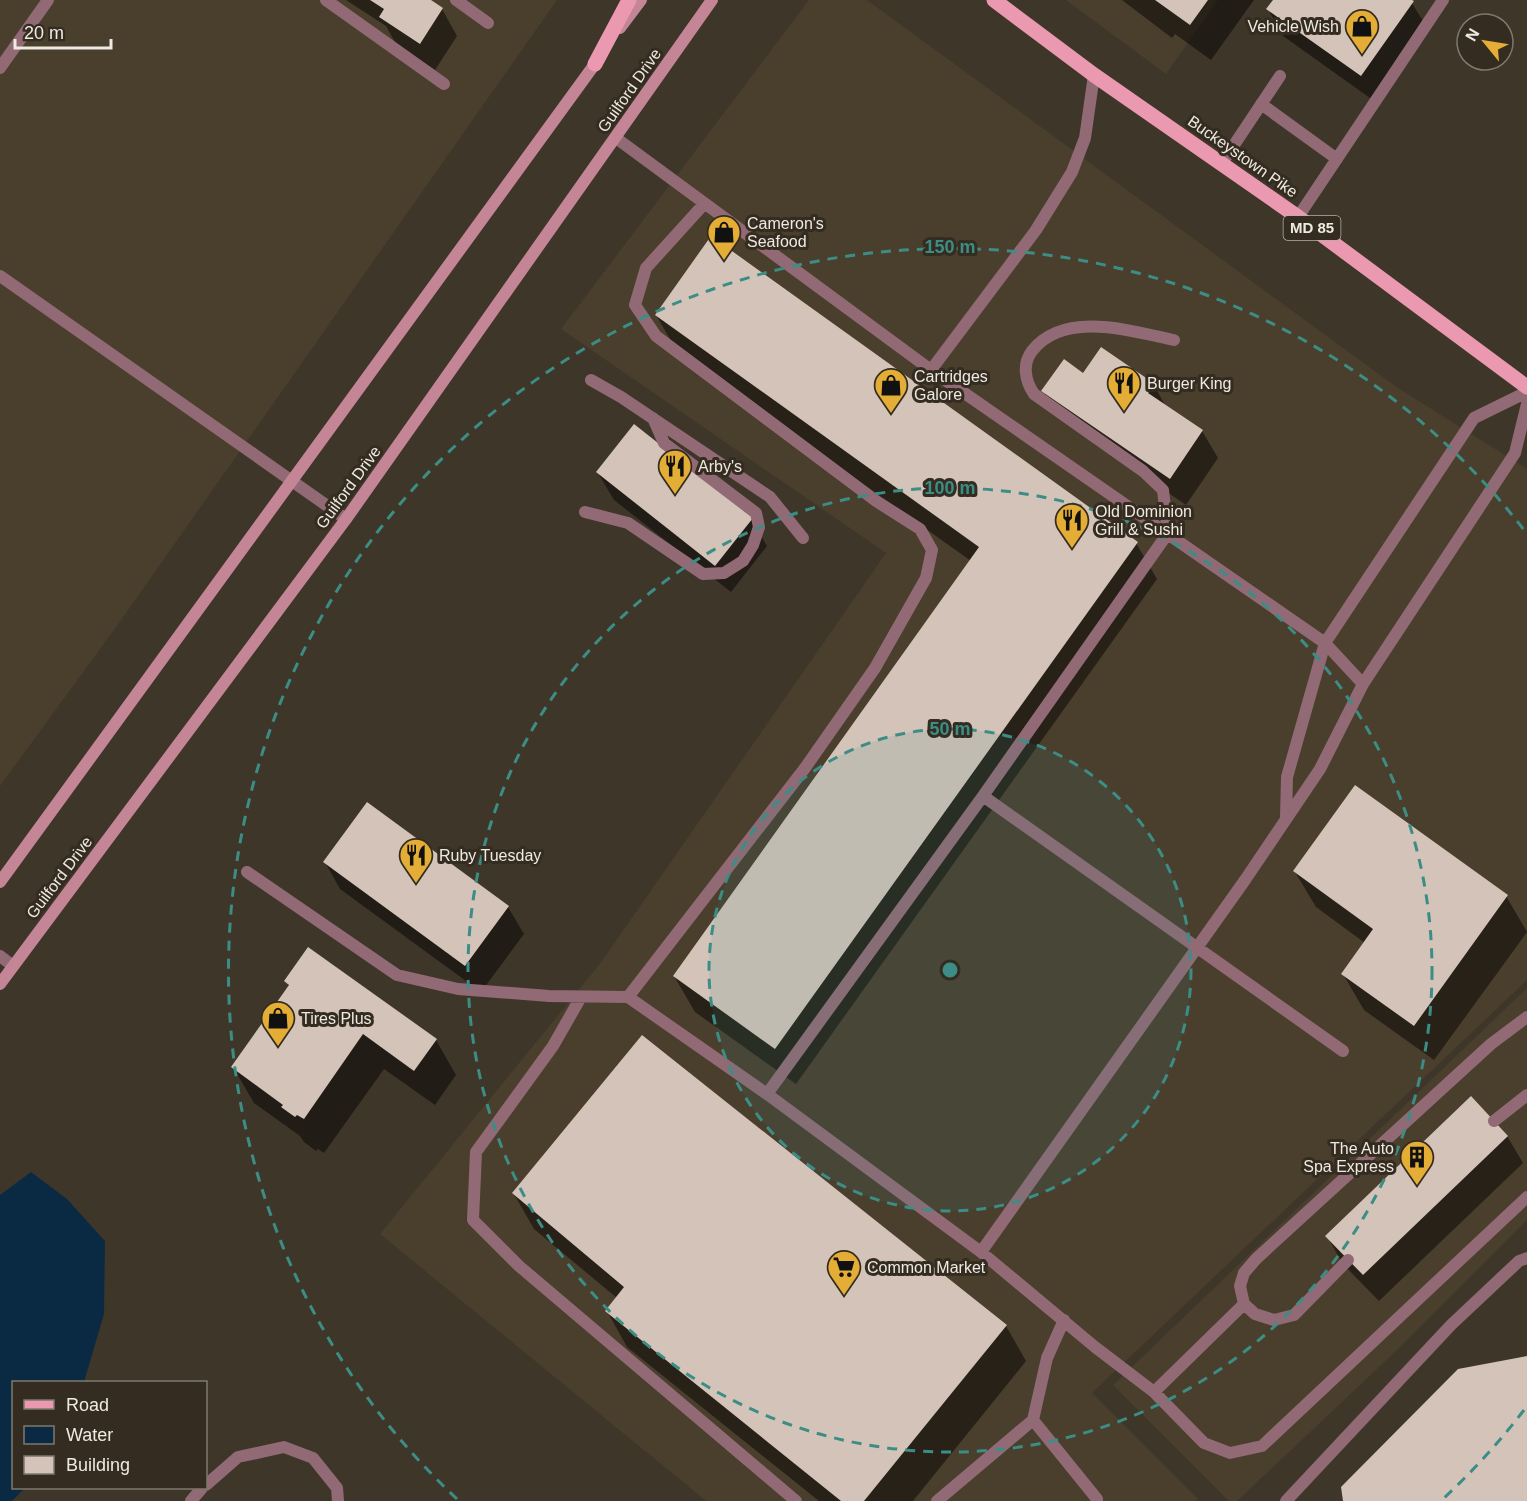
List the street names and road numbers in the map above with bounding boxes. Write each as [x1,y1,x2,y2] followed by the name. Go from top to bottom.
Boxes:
[594,45,664,135] street label: Guilford Drive
[1185,112,1301,201] street label: Buckeystown Pike
[1284,216,1340,240] road number: MD 85
[313,443,384,532] street label: Guilford Drive
[23,833,96,921] street label: Guilford Drive

